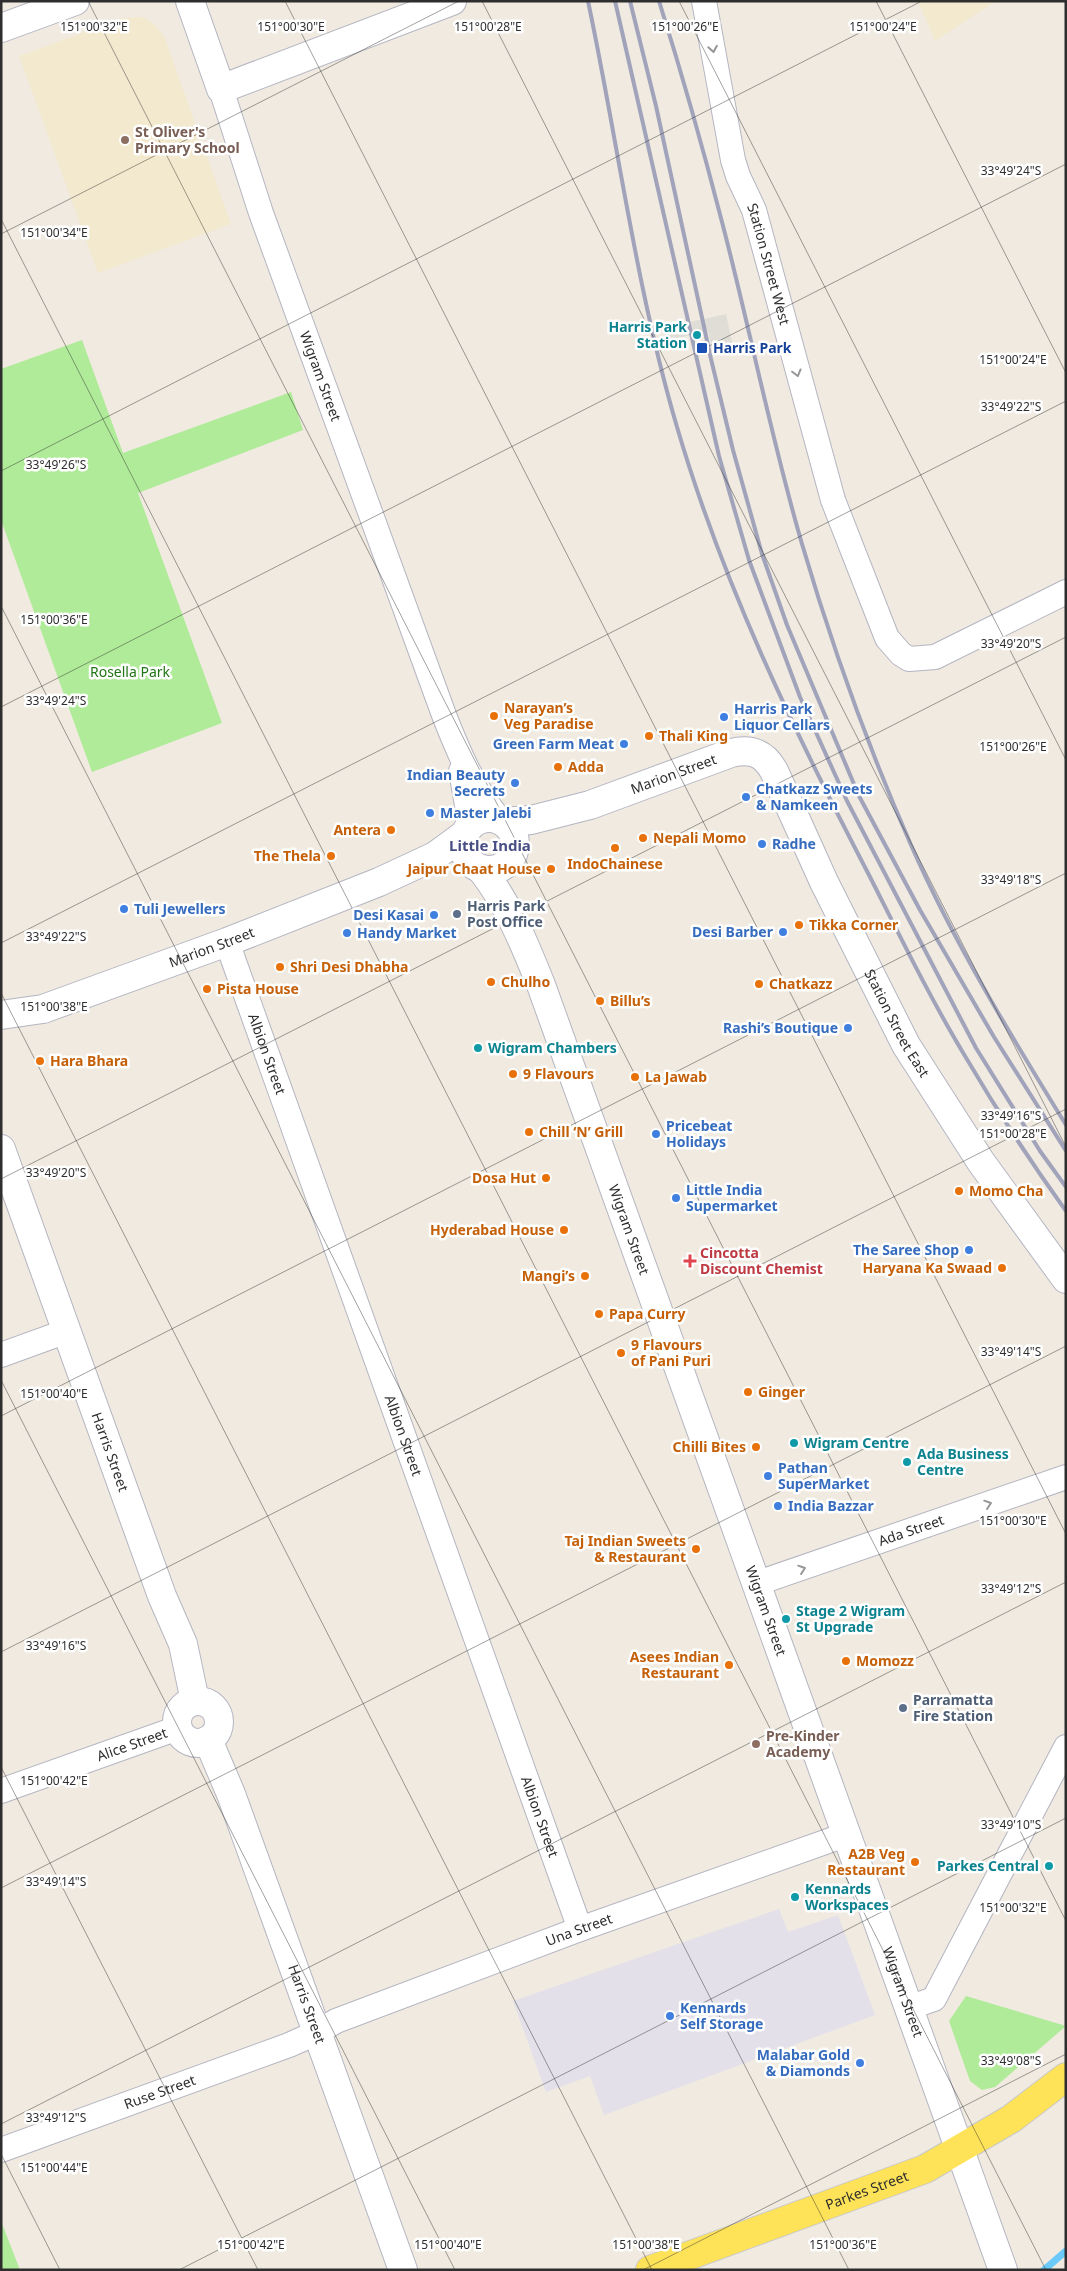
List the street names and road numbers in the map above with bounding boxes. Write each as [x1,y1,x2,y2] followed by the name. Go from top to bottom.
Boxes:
[743,200,795,327] street label: Station Street West
[296,328,346,424] street label: Wigram Street
[628,749,719,798] street label: Marion Street
[166,922,257,971] street label: Marion Street
[860,966,934,1081] street label: Station Street East
[244,1011,291,1097] street label: Albion Street
[604,1182,654,1277] street label: Wigram Street
[381,1392,427,1478] street label: Albion Street
[88,1410,134,1494] street label: Harris Street
[876,1510,946,1550] street label: Ada Street
[742,1563,791,1658] street label: Wigram Street
[94,1723,170,1765] street label: Alice Street
[517,1773,564,1860] street label: Albion Street
[543,1908,615,1950] street label: Una Street
[879,1944,928,2039] street label: Wigram Street
[284,1962,330,2046] street label: Harris Street
[121,2070,198,2113] street label: Ruse Street
[823,2166,911,2214] street label: Parkes Street

